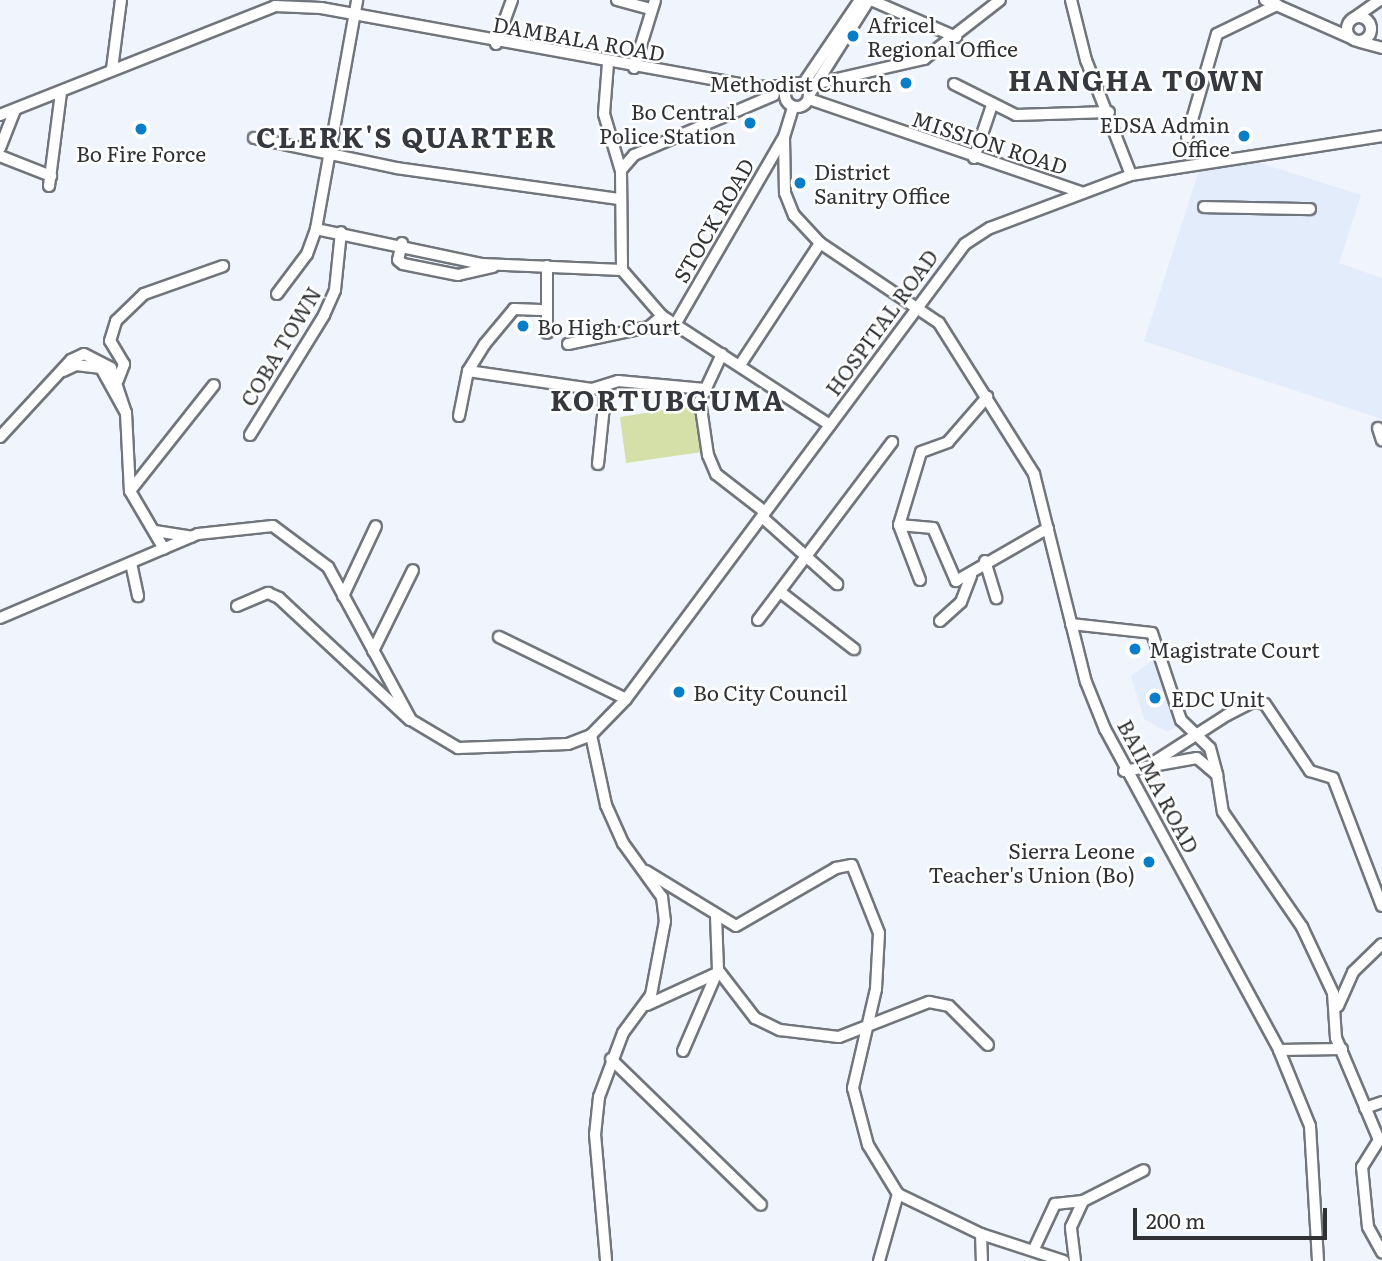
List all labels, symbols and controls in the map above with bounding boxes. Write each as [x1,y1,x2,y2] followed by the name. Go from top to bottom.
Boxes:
[491,10,667,66] street label: DAMBALA ROAD
[867,11,1018,61] place label: Africel Regional Office
[845,28,861,44] marker: Africel Regional Office
[1009,62,1265,96] district label: HANGHA TOWN
[709,70,892,96] place label: Methodist Church
[898,75,914,91] marker: Methodist Church
[599,98,736,148] place label: Bo Central Police Station
[909,105,1071,179] street label: MISSION ROAD
[1099,111,1230,161] place label: EDSA Admin Office
[742,115,758,131] marker: Bo Central Police Station
[258,119,556,153] district label: CLERK'S QUARTER
[133,121,149,137] marker: Bo Fire Force
[1236,128,1252,144] marker: EDSA Admin Office
[76,140,206,166] place label: Bo Fire Force
[667,154,759,286] street label: STOCK ROAD
[814,158,950,208] place label: District Sanitry Office
[792,175,808,191] marker: District Sanitry Office
[819,244,943,400] street label: HOSPITAL ROAD
[234,282,326,410] street label: COBA TOWN
[537,313,680,339] place label: Bo High Court
[515,318,531,334] marker: Bo High Court
[551,382,785,416] district label: KORTUBGUMA
[1149,636,1320,662] place label: Magistrate Court
[1127,641,1143,657] marker: Magistrate Court
[693,679,848,705] place label: Bo City Council
[671,684,687,700] marker: Bo City Council
[1171,685,1265,711] place label: EDC Unit
[1145,688,1165,708] marker: EDC Unit
[1113,715,1205,857] street label: BAIIMA ROAD
[928,837,1135,887] place label: Sierra Leone Teacher's Union (Bo)
[1141,854,1157,870] marker: Sierra Leone Teacher's Union (Bo)
[1137,1194,1331,1238] scale bar
[1146,1204,1206,1235] text: 200 m

